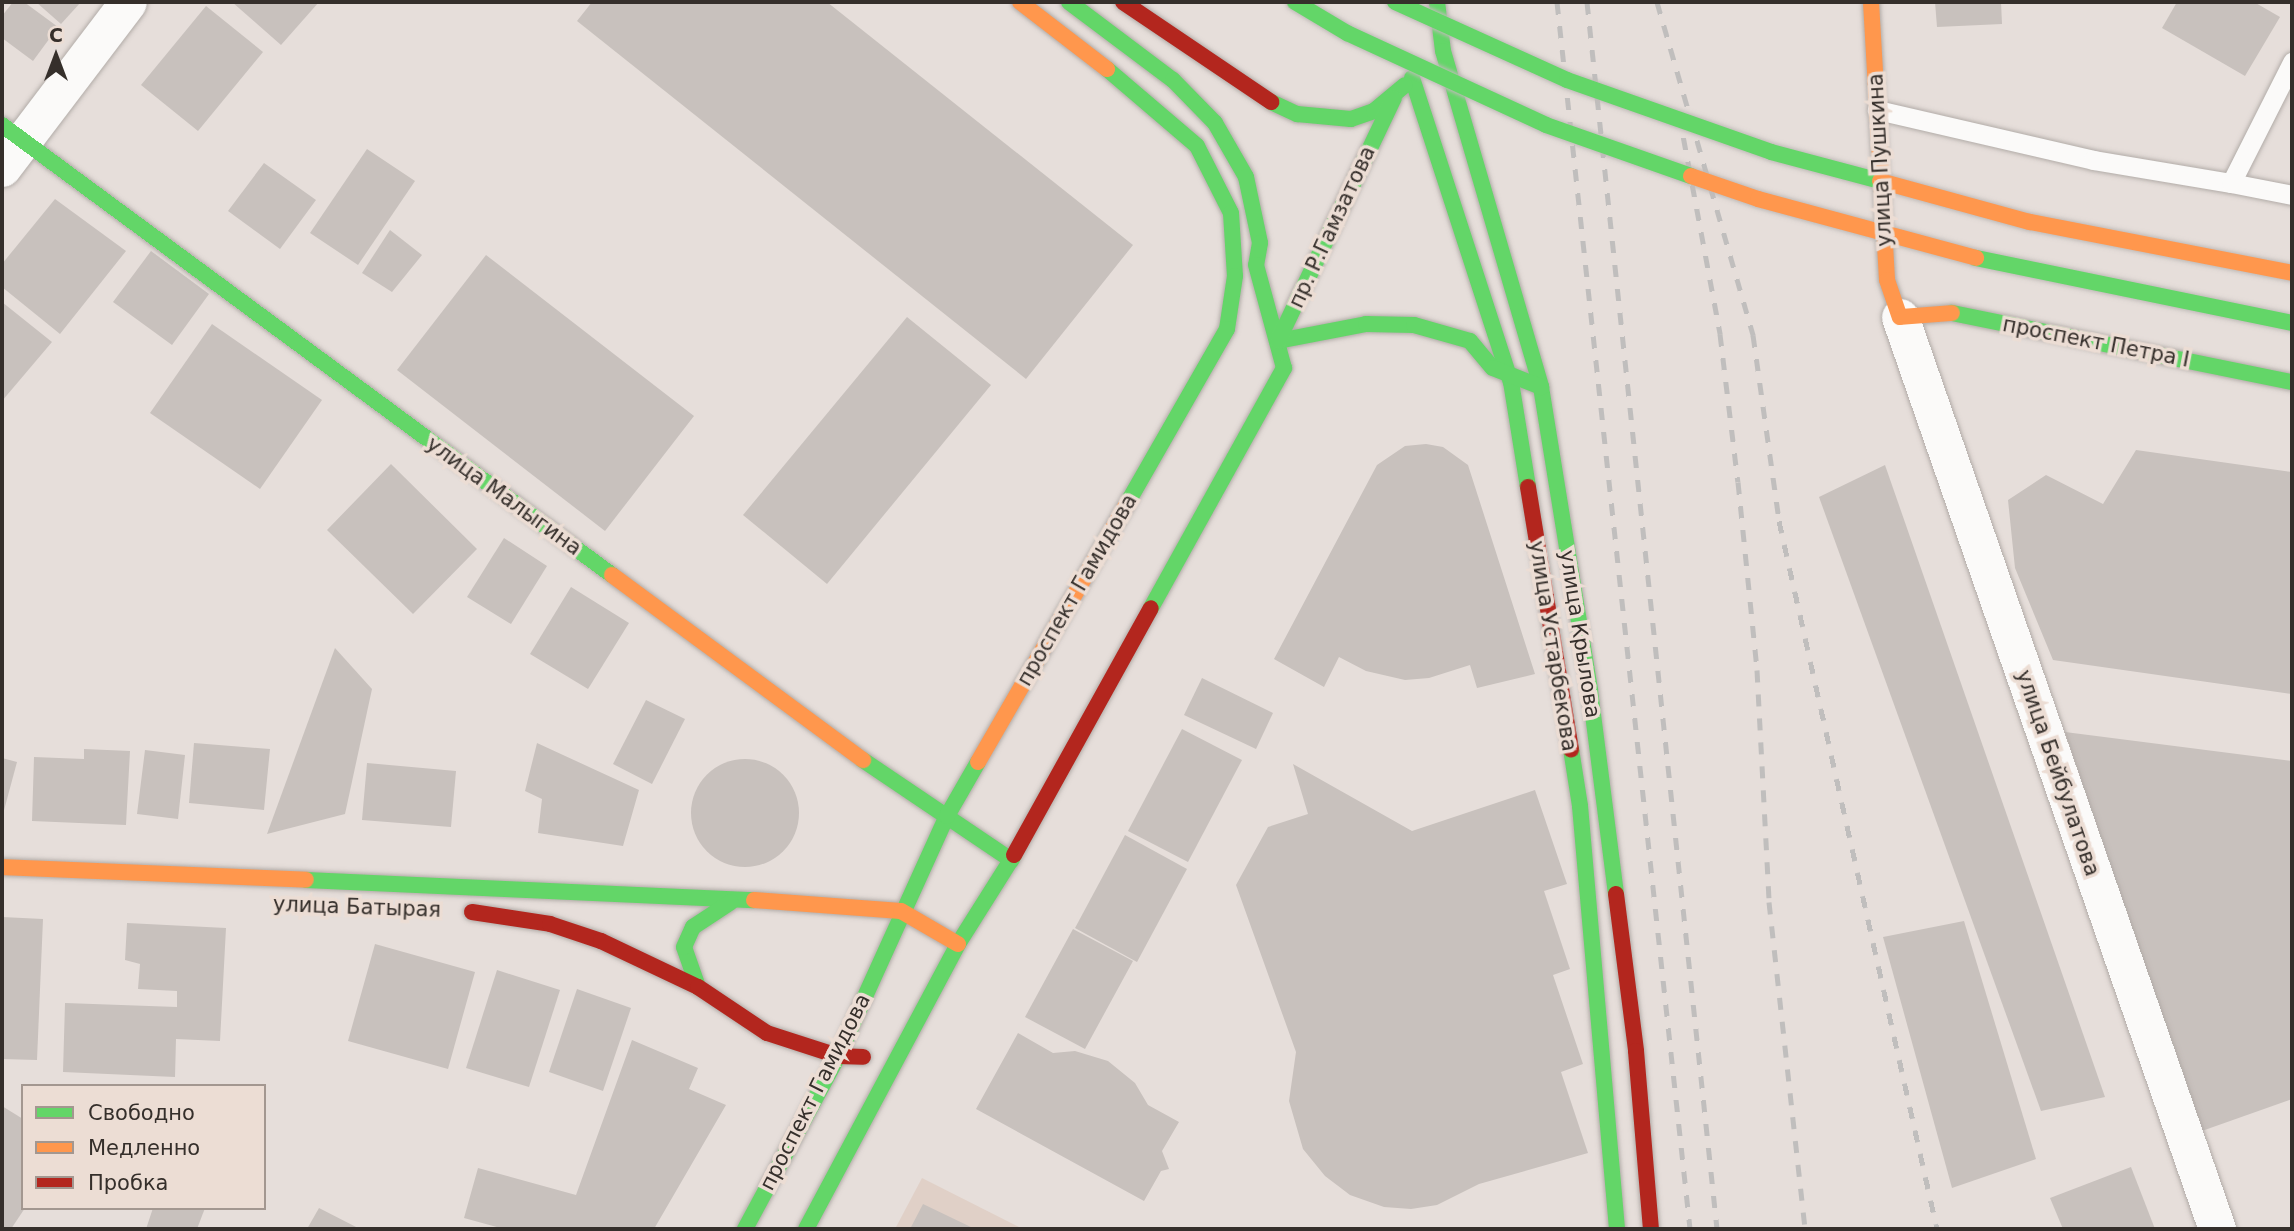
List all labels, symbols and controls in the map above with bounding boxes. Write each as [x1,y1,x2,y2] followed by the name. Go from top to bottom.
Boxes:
[21,21,91,91] north arrow
[49,24,63,46] text: С
[1863,73,1897,247] street label: улица Пушкина
[1283,142,1381,312] street label: пр. Р.Гамзатова
[2000,312,2192,372] street label: проспект Петра I
[422,431,586,561] street label: улица Малыгина
[1012,490,1142,690] street label: проспект Гамидова
[1524,539,1582,753] street label: улица Устарбекова
[1554,548,1606,720] street label: улица Крылова
[2011,667,2105,879] street label: улица Бейбулатова
[272,891,442,923] street label: улица Батырая
[754,989,876,1195] street label: проспект Гамидова
[21,1084,266,1210] legend
[88,1101,195,1125] text: Свободно
[88,1136,200,1160] text: Медленно
[88,1171,168,1195] text: Пробка

